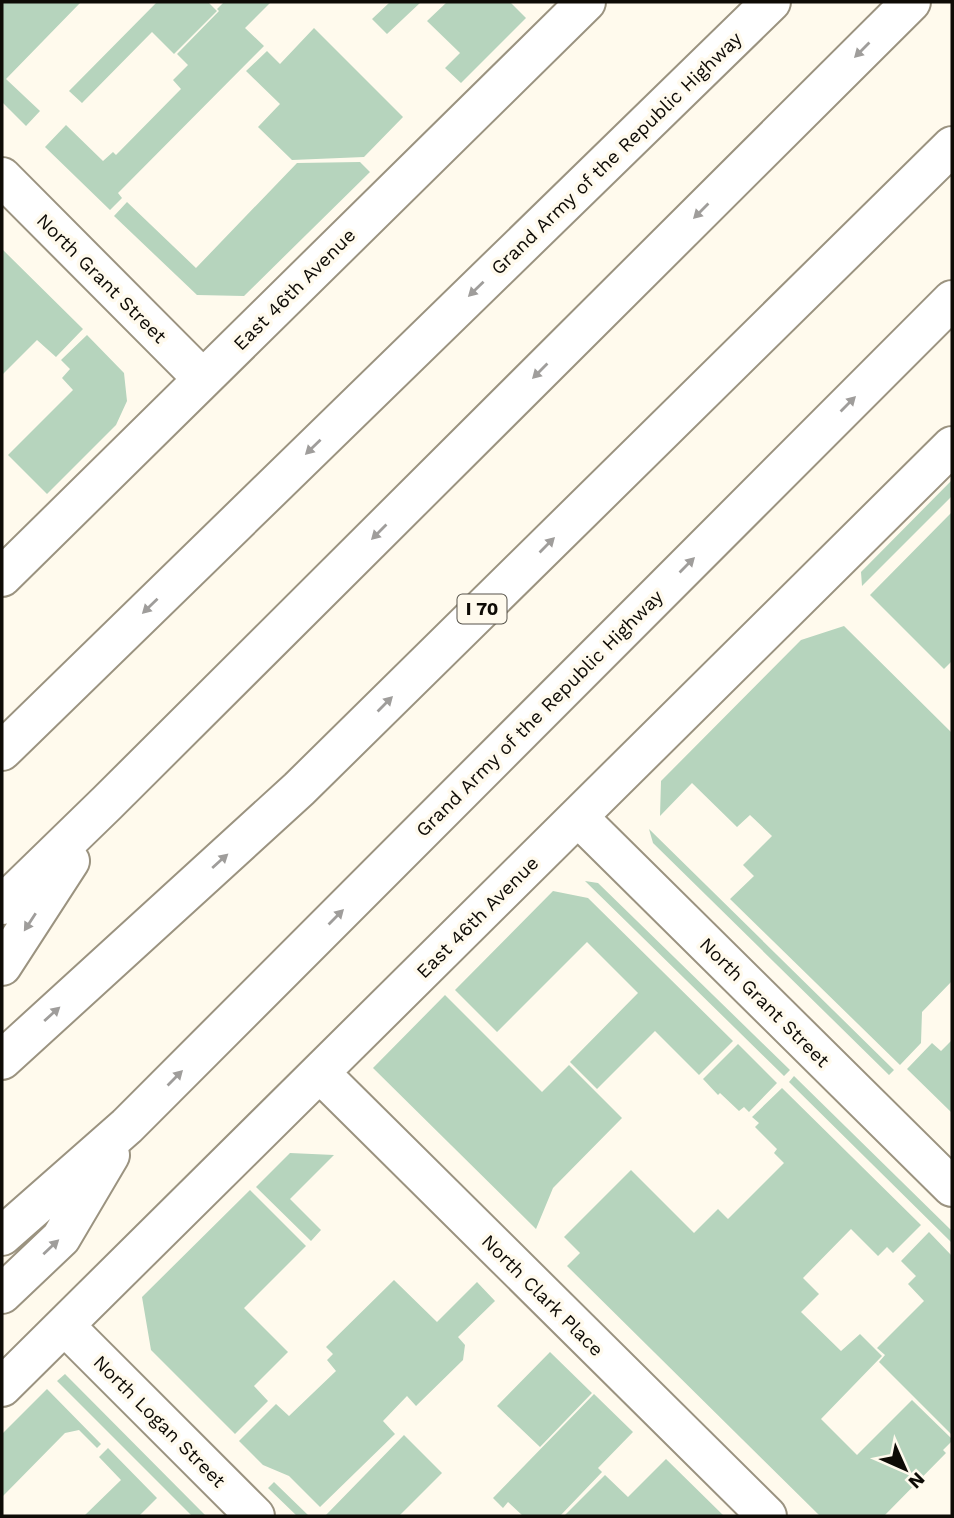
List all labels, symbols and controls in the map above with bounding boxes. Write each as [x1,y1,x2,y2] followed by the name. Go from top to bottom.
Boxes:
[486,27,747,280] street label: Grand Army of the Republic Highway
[855,41,871,58] one-way arrow
[693,202,710,219] one-way arrow
[32,209,171,348] street label: North Grant Street
[229,224,360,355] street label: East 46th Avenue
[468,280,485,296] one-way arrow
[532,363,549,379] one-way arrow
[839,397,856,413] one-way arrow
[305,439,322,455] one-way arrow
[371,523,388,539] one-way arrow
[539,536,556,553] one-way arrow
[679,557,696,574] one-way arrow
[411,585,668,842] street label: Grand Army of the Republic Highway
[458,594,506,624] road number: I 70
[142,597,159,613] one-way arrow
[376,697,393,713] one-way arrow
[412,852,543,983] street label: East 46th Avenue
[211,853,229,869] one-way arrow
[327,908,344,925] one-way arrow
[24,913,37,932] one-way arrow
[695,933,834,1072] street label: North Grant Street
[43,1006,61,1022] one-way arrow
[166,1070,183,1086] one-way arrow
[477,1230,608,1361] street label: North Clark Place
[42,1240,59,1256] one-way arrow
[89,1351,231,1492] street label: North Logan Street
[870,1434,940,1504] north arrow
[904,1468,930,1494] text: N

